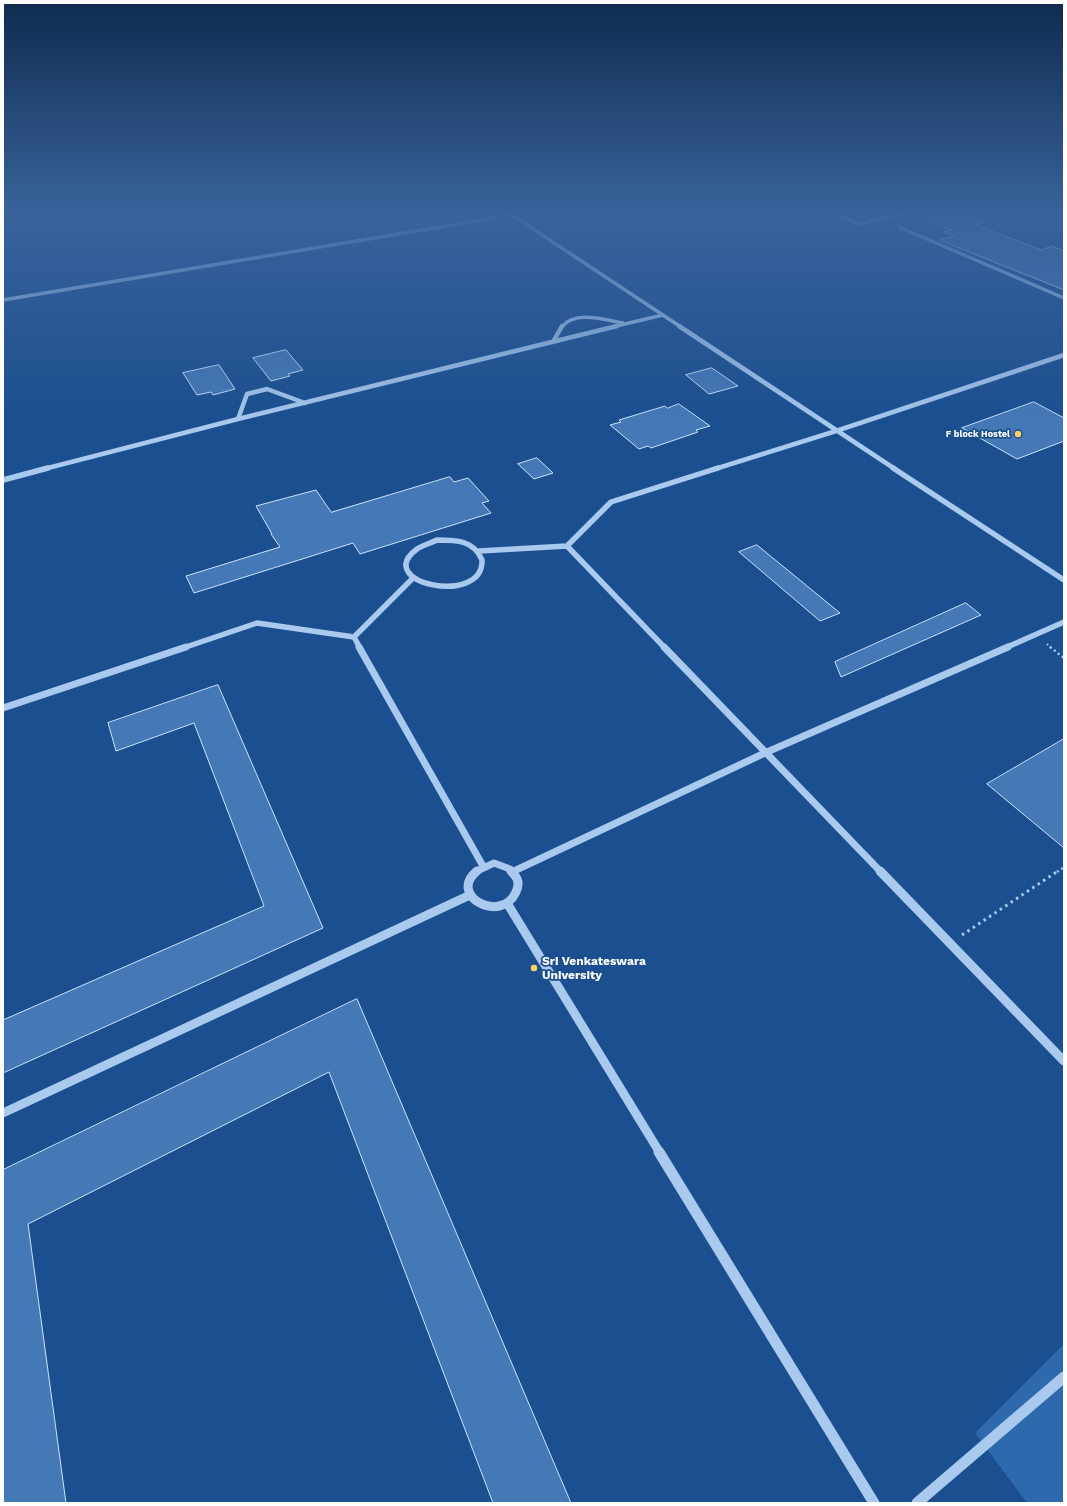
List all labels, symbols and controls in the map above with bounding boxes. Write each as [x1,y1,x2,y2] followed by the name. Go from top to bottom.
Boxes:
[946,429,1010,439] place label: F block Hostel
[1013,429,1023,439] marker: F block Hostel
[542,954,646,982] place label: Sri Venkateswara University
[529,963,539,973] marker: Sri Venkateswara University

